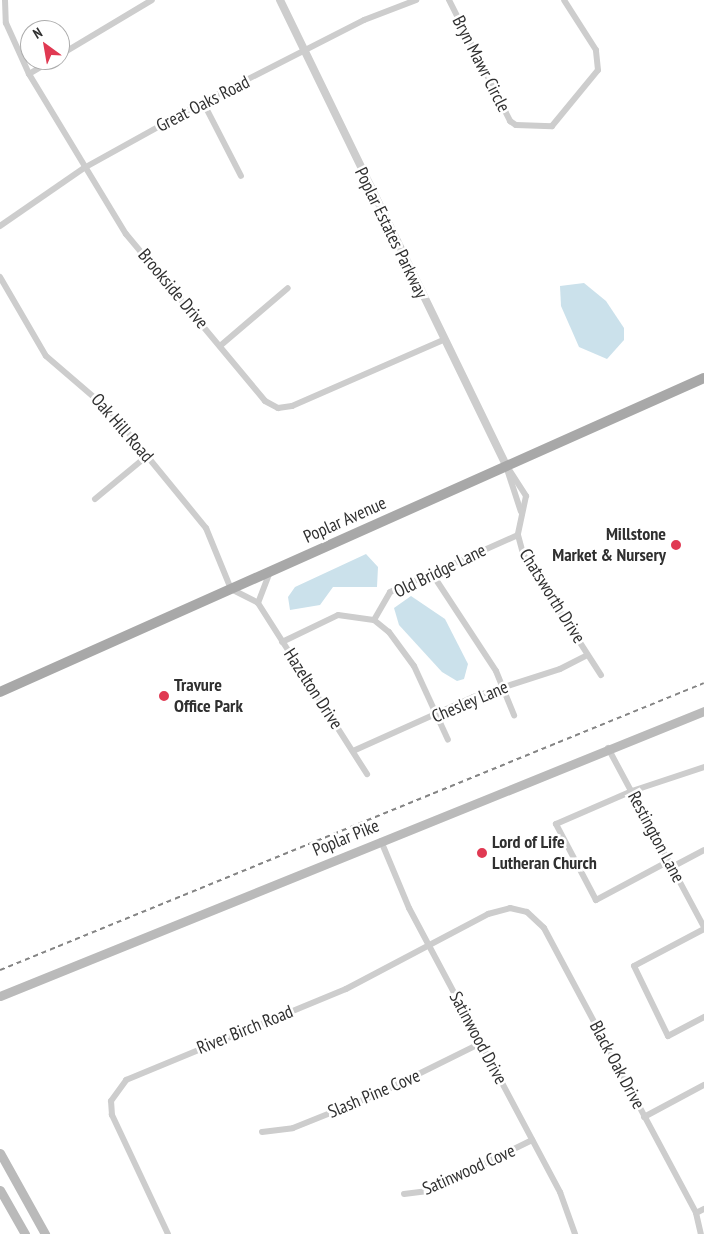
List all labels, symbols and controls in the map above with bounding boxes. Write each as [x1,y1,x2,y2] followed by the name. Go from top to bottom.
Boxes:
[448,12,514,116] street label: Bryn Mawr Circle
[20,20,70,70] north arrow
[30,23,46,43] text: N
[153,71,253,137] street label: Great Oaks Road
[350,164,432,302] street label: Poplar Estates Parkway
[133,245,213,333] street label: Brookside Drive
[86,389,158,467] street label: Oak Hill Road
[300,492,390,548] street label: Poplar Avenue
[552,524,666,566] place label: Millstone Market & Nursery
[391,539,489,603] street label: Old Bridge Lane
[670,539,682,551] marker: Millstone Market & Nursery
[514,545,590,647] street label: Chatsworth Drive
[279,645,347,733] street label: Hazelton Drive
[174,675,243,718] place label: Travure Office Park
[428,676,512,728] street label: Chesley Lane
[158,690,170,702] marker: Travure Office Park
[623,788,689,886] street label: Restington Lane
[310,815,382,861] street label: Poplar Pike
[492,832,597,874] place label: Lord of Life Lutheran Church
[476,847,488,859] marker: Lord of Life Lutheran Church
[445,988,511,1088] street label: Satinwood Drive
[194,1001,296,1059] street label: River Birch Road
[585,1017,649,1113] street label: Black Oak Drive
[325,1065,423,1123] street label: Slash Pine Cove
[419,1140,519,1200] street label: Satinwood Cove

